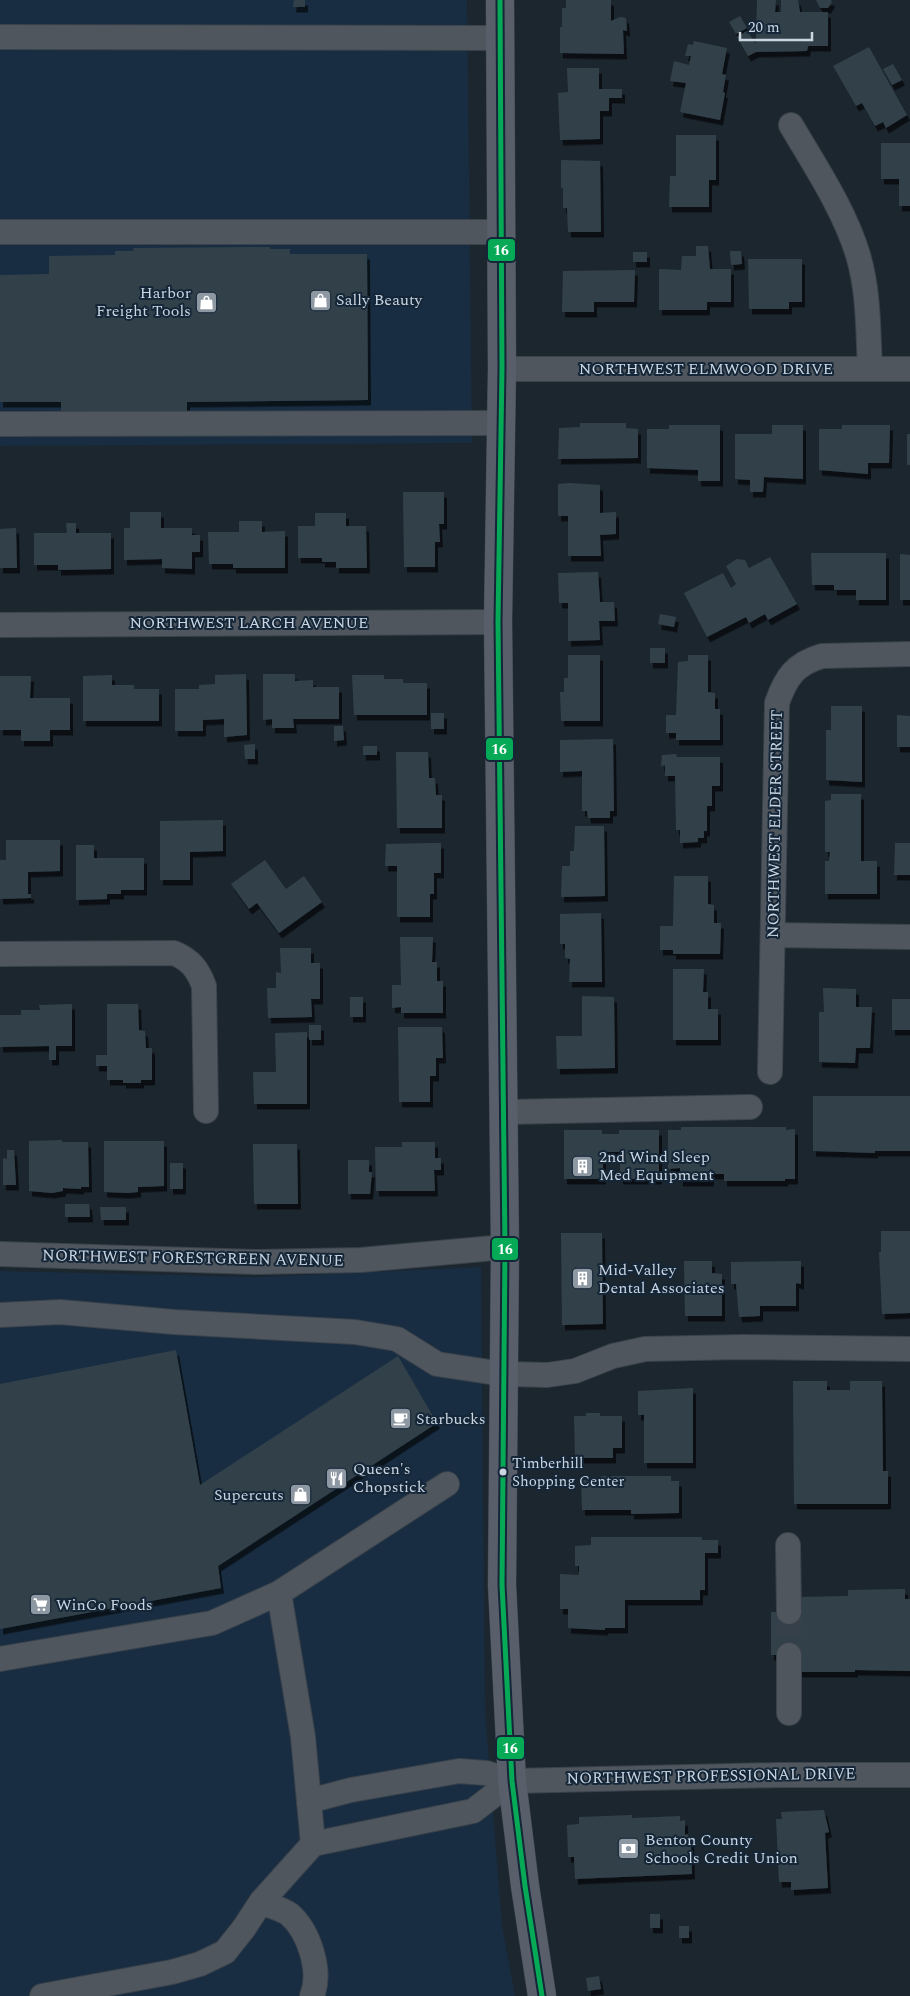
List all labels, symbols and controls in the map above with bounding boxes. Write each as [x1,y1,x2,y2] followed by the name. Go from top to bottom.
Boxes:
[740,10,812,42] scale bar
[748,16,780,39] text: 20 m
[487,238,516,262] line badge: 16
[493,240,509,261] text: 16
[96,281,191,323] place label: Harbor Freight Tools
[308,288,332,312] shop icon: Sally Beauty
[336,288,424,312] place label: Sally Beauty
[195,290,219,314] shop icon: Harbor Freight Tools
[579,357,833,381] street label: NORTHWEST ELMWOOD DRIVE
[129,611,369,635] street label: NORTHWEST LARCH AVENUE
[761,709,789,938] street label: NORTHWEST ELDER STREET
[485,737,514,761] line badge: 16
[491,739,507,760] text: 16
[599,1145,714,1187] place label: 2nd Wind Sleep Med Equipment
[571,1154,595,1178] building icon: 2nd Wind Sleep Med Equipment
[491,1237,519,1261] line badge: 16
[497,1239,513,1260] text: 16
[42,1243,344,1273] street label: NORTHWEST FORESTGREEN AVENUE
[598,1258,725,1300] place label: Mid-Valley Dental Associates
[570,1267,594,1291] building icon: Mid-Valley Dental Associates
[388,1407,412,1431] cafe icon: Starbucks
[416,1407,486,1431] place label: Starbucks
[512,1452,625,1493] place label: Timberhill Shopping Center
[353,1457,426,1499] place label: Queen's Chopstick
[325,1466,349,1490] restaurant icon: Queen's Chopstick
[498,1467,508,1477] marker: Timberhill Shopping Center
[214,1483,284,1507] place label: Supercuts
[288,1483,312,1507] shop icon: Supercuts
[28,1593,52,1617] supermarket icon: WinCo Foods
[56,1593,153,1617] place label: WinCo Foods
[496,1736,525,1760] line badge: 16
[502,1738,518,1759] text: 16
[566,1761,856,1791] street label: NORTHWEST PROFESSIONAL DRIVE
[645,1828,798,1870] place label: Benton County Schools Credit Union
[617,1837,641,1861] bank icon: Benton County Schools Credit Union

